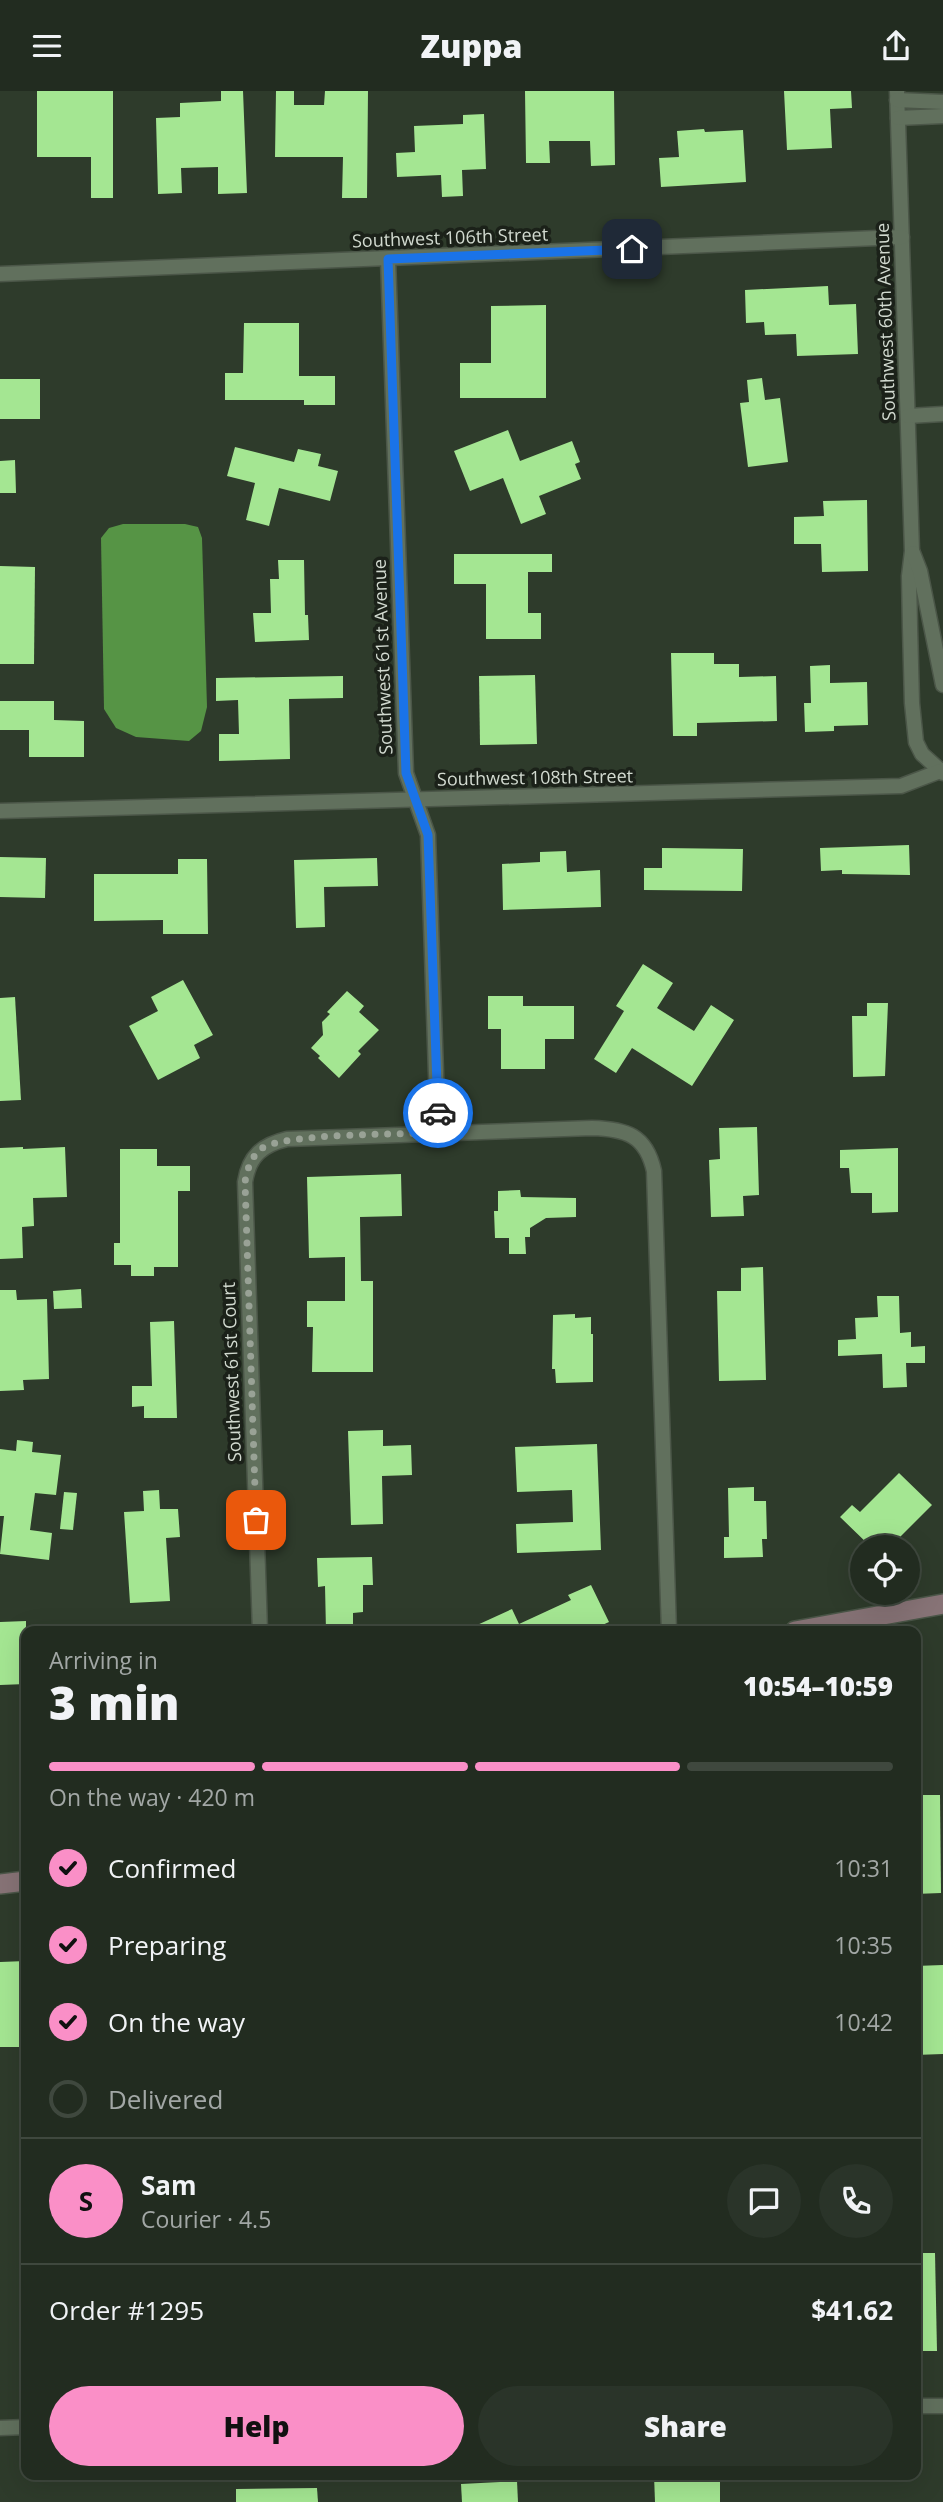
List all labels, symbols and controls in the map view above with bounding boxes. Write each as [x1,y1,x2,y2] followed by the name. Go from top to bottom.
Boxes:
[420,24,523,67] text: Zuppa
[28,27,66,65] icon: menu
[877,27,915,65] icon: share
[602,219,662,279] pin
[352,222,548,252] street label: Southwest 106th Street
[870,222,900,422] street label: Southwest 60th Avenue
[613,230,651,268] icon: home
[367,559,397,755] street label: Southwest 61st Avenue
[437,763,633,791] street label: Southwest 108th Street
[403,1078,473,1148] courier
[419,1094,457,1132] icon: car
[216,1282,246,1462] street label: Southwest 61st Court
[226,1490,286,1550] pin
[237,1501,275,1539] icon: bag
[850,1535,920,1605] map controls
[850,1535,920,1605] button: locate
[49,1644,158,1676] text: Arriving in
[743,1668,893,1704] text: 10:54–10:59
[49,1671,180,1733] text: 3 min
[49,1781,255,1813] text: On the way · 420 m
[49,1849,87,1887] icon: check
[108,1850,236,1886] text: Confirmed
[834,1852,893,1884] text: 10:31
[49,1926,87,1964] icon: check
[108,1927,226,1963] text: Preparing
[834,1929,893,1961] text: 10:35
[49,2003,87,2041] icon: check
[108,2004,245,2040] text: On the way
[834,2006,893,2038] text: 10:42
[108,2081,223,2117] text: Delivered
[727,2164,801,2238] button: chat
[819,2164,893,2238] button: phone
[141,2167,197,2203] text: Sam
[79,2183,93,2219] text: S
[141,2203,271,2235] text: Courier · 4.5
[49,2292,204,2328] text: Order #1295
[811,2292,893,2328] text: $41.62
[49,2386,464,2466] button: Help
[478,2386,893,2466] button: Share

